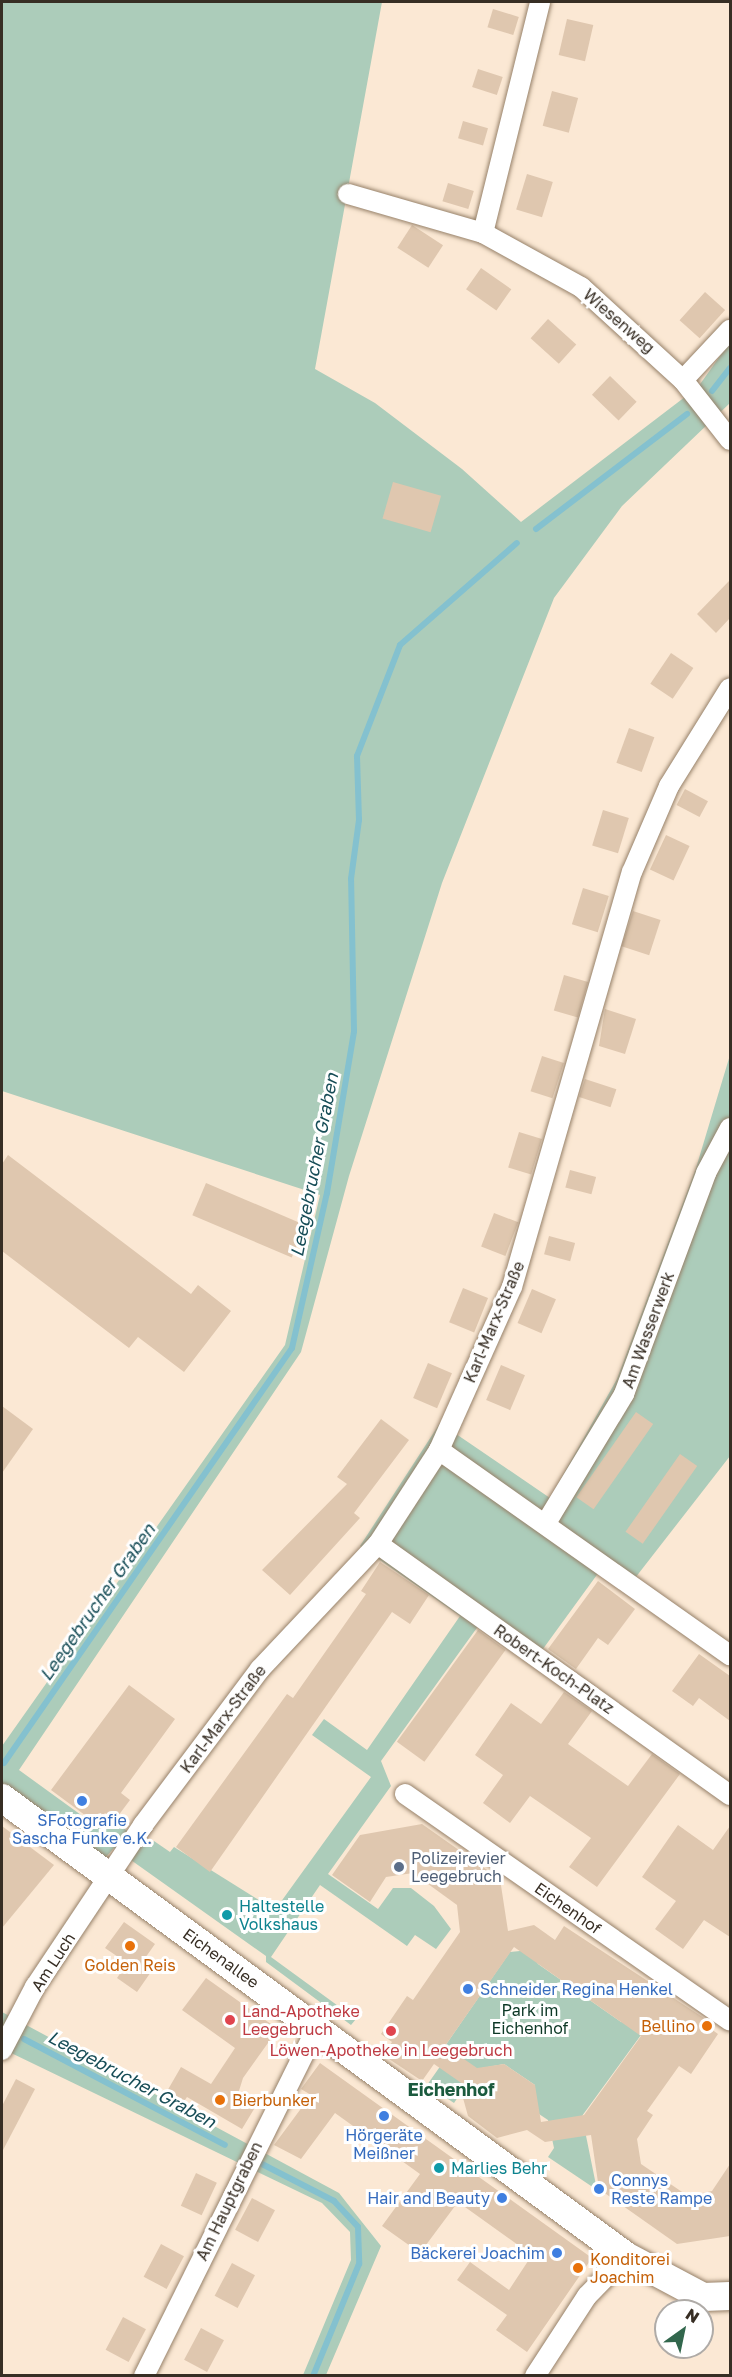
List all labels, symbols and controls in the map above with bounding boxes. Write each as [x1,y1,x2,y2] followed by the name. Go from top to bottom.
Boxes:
[579,285,659,357] street label: Wiesenweg
[286,1071,342,1259] water label: Leegebrucher Graben
[460,1258,528,1386] street label: Karl-Marx-Straße
[618,1269,678,1391] street label: Am Wasserwerk
[35,1519,159,1685] water label: Leegebrucher Graben
[490,1620,618,1718] street label: Robert-Koch-Platz
[176,1661,270,1777] street label: Karl-Marx-Straße
[75,1794,89,1808] marker: SFotografie Sascha Funke e.K.
[12,1810,152,1848] place label: SFotografie Sascha Funke e.K.
[411,1848,506,1886] place label: Polizeirevier Leegebruch
[392,1860,406,1874] marker: Polizeirevier Leegebruch
[531,1878,605,1938] street label: Eichenhof
[239,1896,324,1934] place label: Haltestelle Volkshaus
[220,1908,234,1922] marker: Haltestelle Volkshaus
[179,1924,263,1992] street label: Eichenallee
[27,1929,79,1995] street label: Am Luch
[123,1939,137,1953] marker: Golden Reis
[84,1955,176,1975] place label: Golden Reis
[480,1979,673,1999] place label: Schneider Regina Henkel
[461,1982,475,1996] marker: Schneider Regina Henkel
[492,2000,568,2038] park label: Park im Eichenhof
[242,2001,360,2039] place label: Land-Apotheke Leegebruch
[223,2013,237,2027] marker: Land-Apotheke Leegebruch
[641,2016,695,2036] place label: Bellino
[700,2019,714,2033] marker: Bellino
[384,2024,398,2038] marker: Löwen-Apotheke in Leegebruch
[45,2026,219,2132] water label: Leegebrucher Graben
[269,2040,513,2060] place label: Löwen-Apotheke in Leegebruch
[407,2078,495,2100] district label: Eichenhof
[232,2090,316,2110] place label: Bierbunker
[213,2093,227,2107] marker: Bierbunker
[377,2109,391,2123] marker: Hörgeräte Meißner
[345,2125,423,2163] place label: Hörgeräte Meißner
[192,2138,266,2264] street label: Am Hauptgraben
[451,2158,547,2178] place label: Marlies Behr
[432,2161,446,2175] marker: Marlies Behr
[611,2170,712,2208] place label: Connys Reste Rampe
[592,2182,606,2196] marker: Connys Reste Rampe
[367,2188,490,2208] place label: Hair and Beauty
[495,2191,509,2205] marker: Hair and Beauty
[410,2243,545,2263] place label: Bäckerei Joachim
[550,2246,564,2260] marker: Bäckerei Joachim
[590,2249,670,2287] place label: Konditorei Joachim
[571,2261,585,2275] marker: Konditorei Joachim
[654,2299,714,2359] north arrow
[682,2304,703,2327] text: N

